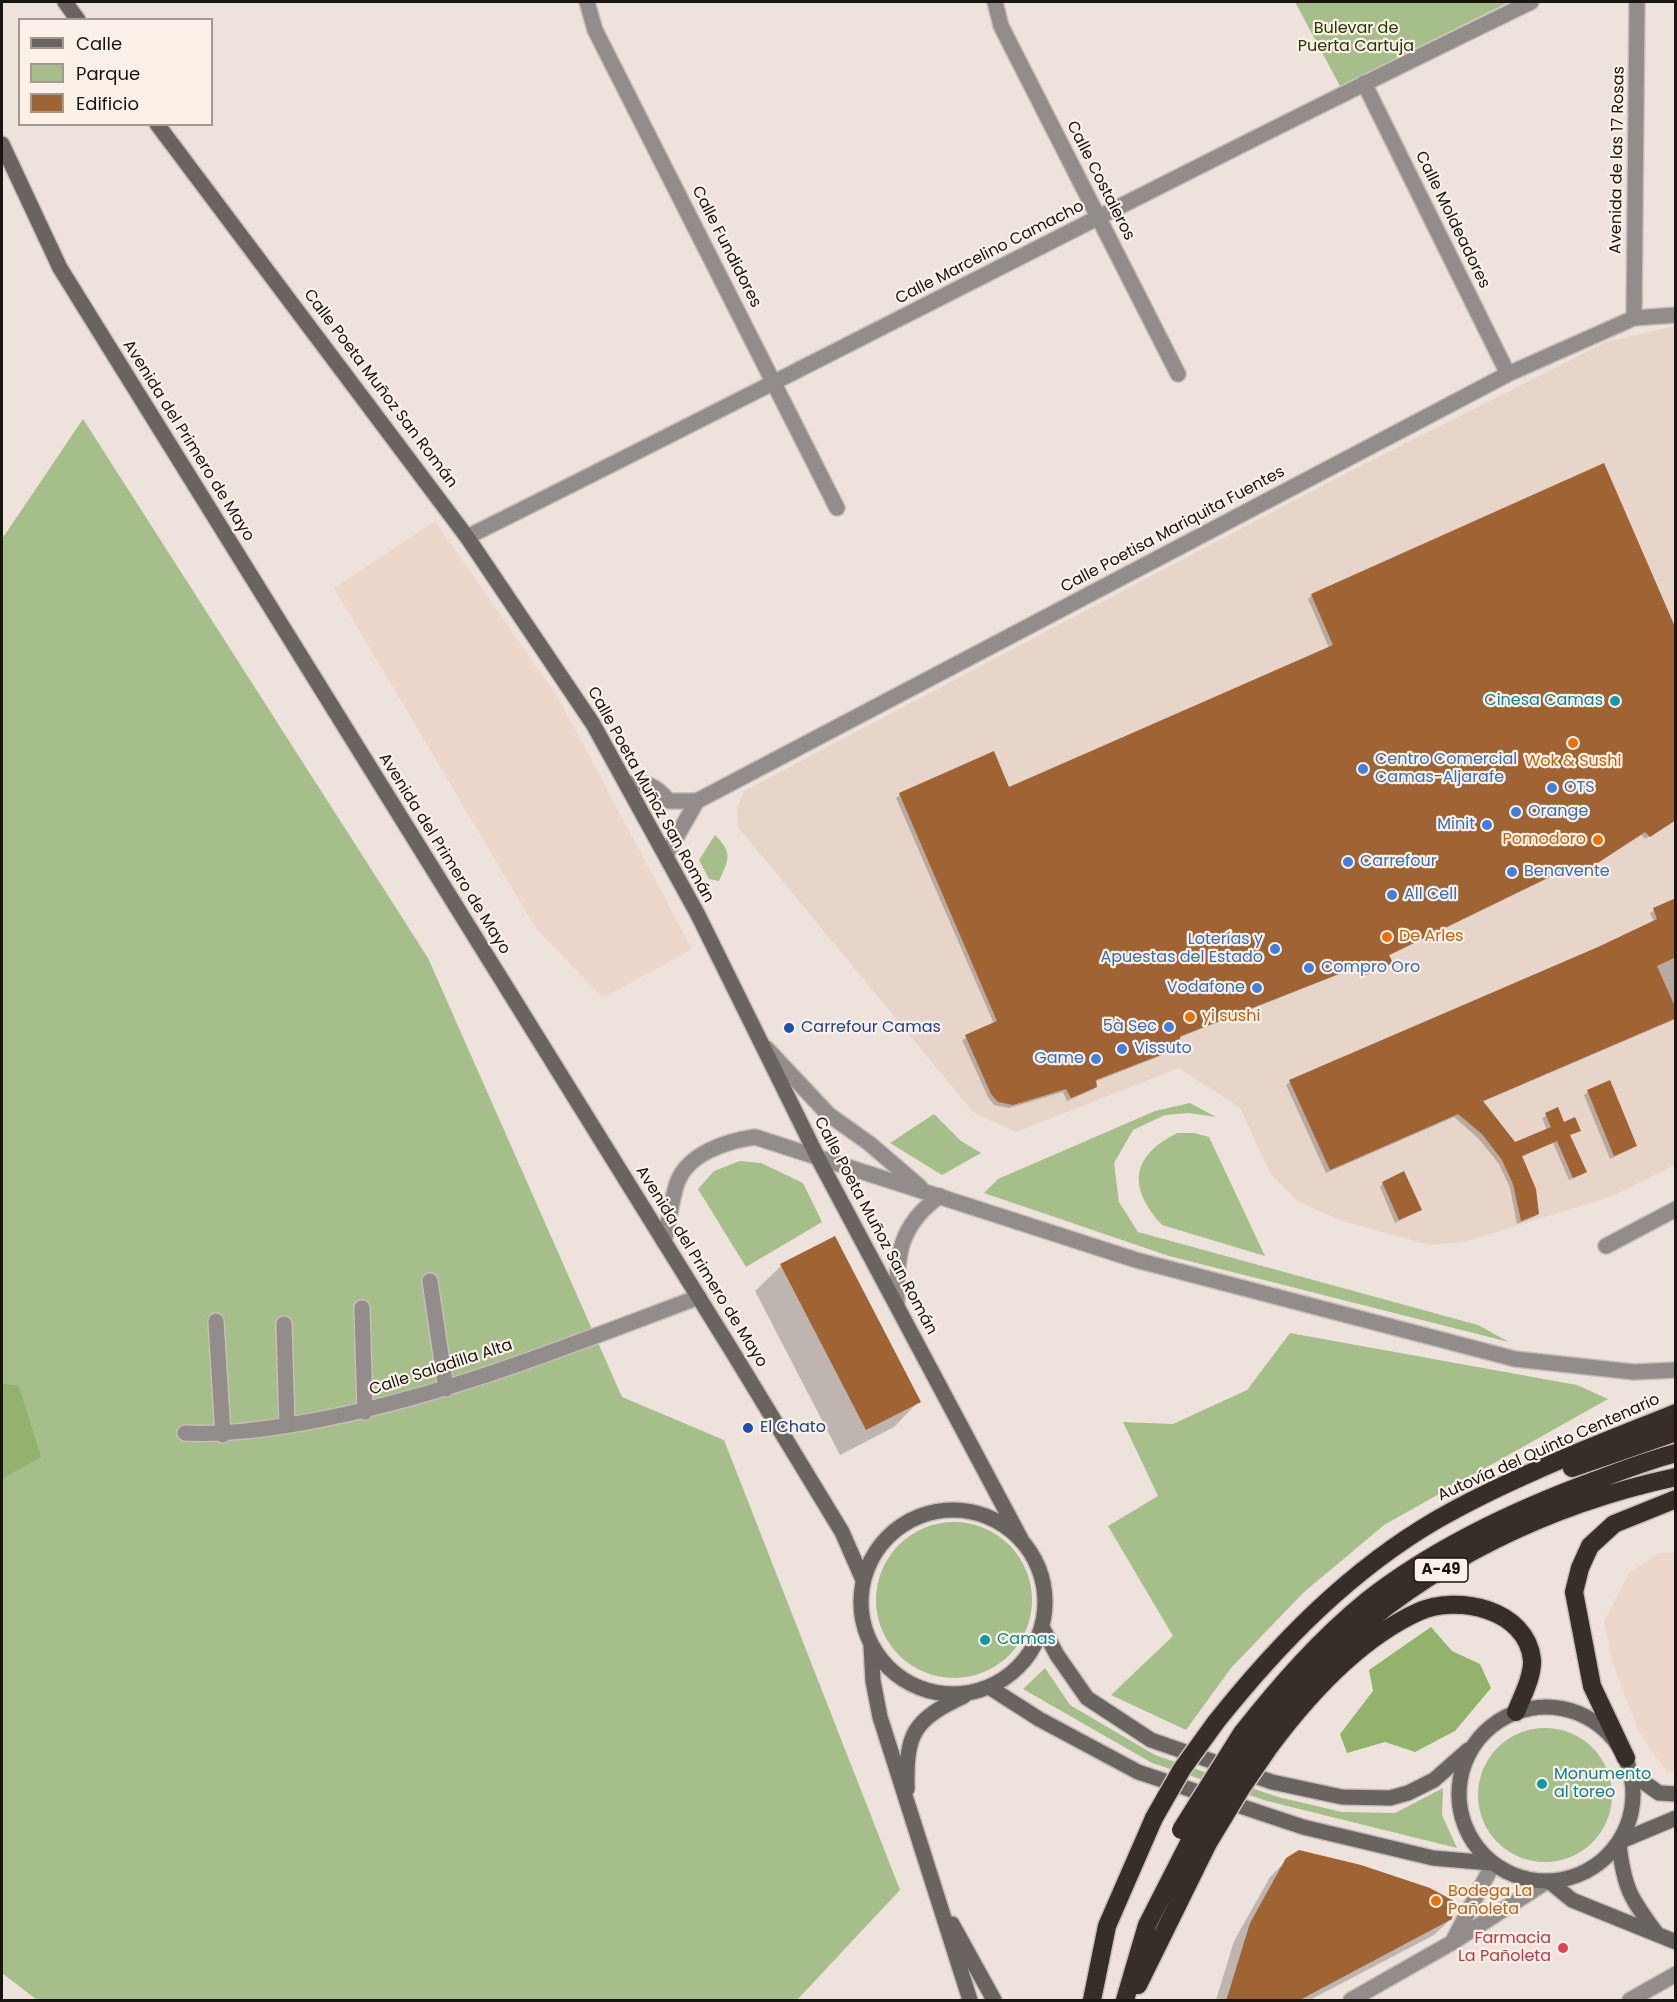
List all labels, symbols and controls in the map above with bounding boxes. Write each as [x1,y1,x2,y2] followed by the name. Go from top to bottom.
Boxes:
[18,18,213,126] legend
[1298,19,1414,57] park label: Bulevar de Puerta Cartuja
[76,31,122,56] text: Calle
[76,61,140,86] text: Parque
[1607,66,1629,254] street label: Avenida de las 17 Rosas
[76,91,139,116] text: Edificio
[1062,118,1138,244] street label: Calle Costaleros
[1410,148,1494,292] street label: Calle Moldeadores
[687,183,765,311] street label: Calle Fundidores
[893,197,1087,309] street label: Calle Marcelino Camacho
[299,286,461,492] street label: Calle Poeta Muñoz San Román
[118,337,258,545] street label: Avenida del Primero de Mayo
[1058,463,1288,597] street label: Calle Poetisa Mariquita Fuentes
[582,684,718,906] street label: Calle Poeta Muñoz San Román
[1484,691,1603,711] place label: Cinesa Camas
[1608,694,1622,708] marker: Cinesa Camas
[1566,736,1580,750] marker: Wok & Sushi
[374,750,514,958] street label: Avenida del Primero de Mayo
[1375,750,1517,788] place label: Centro Comercial Camas-Aljarafe
[1525,752,1621,772] place label: Wok & Sushi
[1356,762,1370,776] marker: Centro Comercial Camas-Aljarafe
[1564,778,1595,798] place label: OTS
[1545,781,1559,795] marker: OTS
[1528,802,1588,822] place label: Orange
[1509,805,1523,819] marker: Orange
[1437,815,1475,835] place label: Minit
[1480,818,1494,832] marker: Minit
[1503,830,1586,850] place label: Pomodoro
[1591,833,1605,847] marker: Pomodoro
[1360,852,1437,872] place label: Carrefour
[1341,855,1355,869] marker: Carrefour
[1524,862,1610,882] place label: Benavente
[1505,865,1519,879] marker: Benavente
[1404,885,1457,905] place label: All Cell
[1385,888,1399,902] marker: All Cell
[1399,927,1463,947] place label: De Arles
[1100,930,1263,968] place label: Loterías y Apuestas del Estado
[1380,930,1394,944] marker: De Arles
[1268,942,1282,956] marker: Loterías y Apuestas del Estado
[1321,958,1420,978] place label: Compro Oro
[1302,961,1316,975] marker: Compro Oro
[1167,978,1245,998] place label: Vodafone
[1250,981,1264,995] marker: Vodafone
[1202,1007,1260,1027] place label: yi sushi
[1183,1010,1197,1024] marker: yi sushi
[1103,1017,1157,1037] place label: 5à Sec
[801,1018,941,1038] place label: Carrefour Camas
[1162,1020,1176,1034] marker: 5à Sec
[782,1021,796,1035] marker: Carrefour Camas
[1134,1039,1192,1059] place label: Vissuto
[1115,1042,1129,1056] marker: Vissuto
[1034,1049,1084,1069] place label: Game
[1089,1052,1103,1066] marker: Game
[809,1114,941,1338] street label: Calle Poeta Muñoz San Román
[631,1163,771,1371] street label: Avenida del Primero de Mayo
[367,1336,515,1400] street label: Calle Saladilla Alta
[1435,1390,1663,1506] street label: Autovía del Quinto Centenario
[760,1418,826,1438] place label: El Chato
[741,1421,755,1435] marker: El Chato
[1414,1558,1468,1582] road number: A-49
[997,1630,1056,1650] place label: Camas
[978,1633,992,1647] marker: Camas
[1554,1765,1651,1803] place label: Monumento al toreo
[1535,1777,1549,1791] marker: Monumento al toreo
[1448,1882,1532,1920] place label: Bodega La Pañoleta
[1429,1894,1443,1908] marker: Bodega La Pañoleta
[1458,1929,1551,1967] place label: Farmacia La Pañoleta
[1556,1941,1570,1955] marker: Farmacia La Pañoleta

